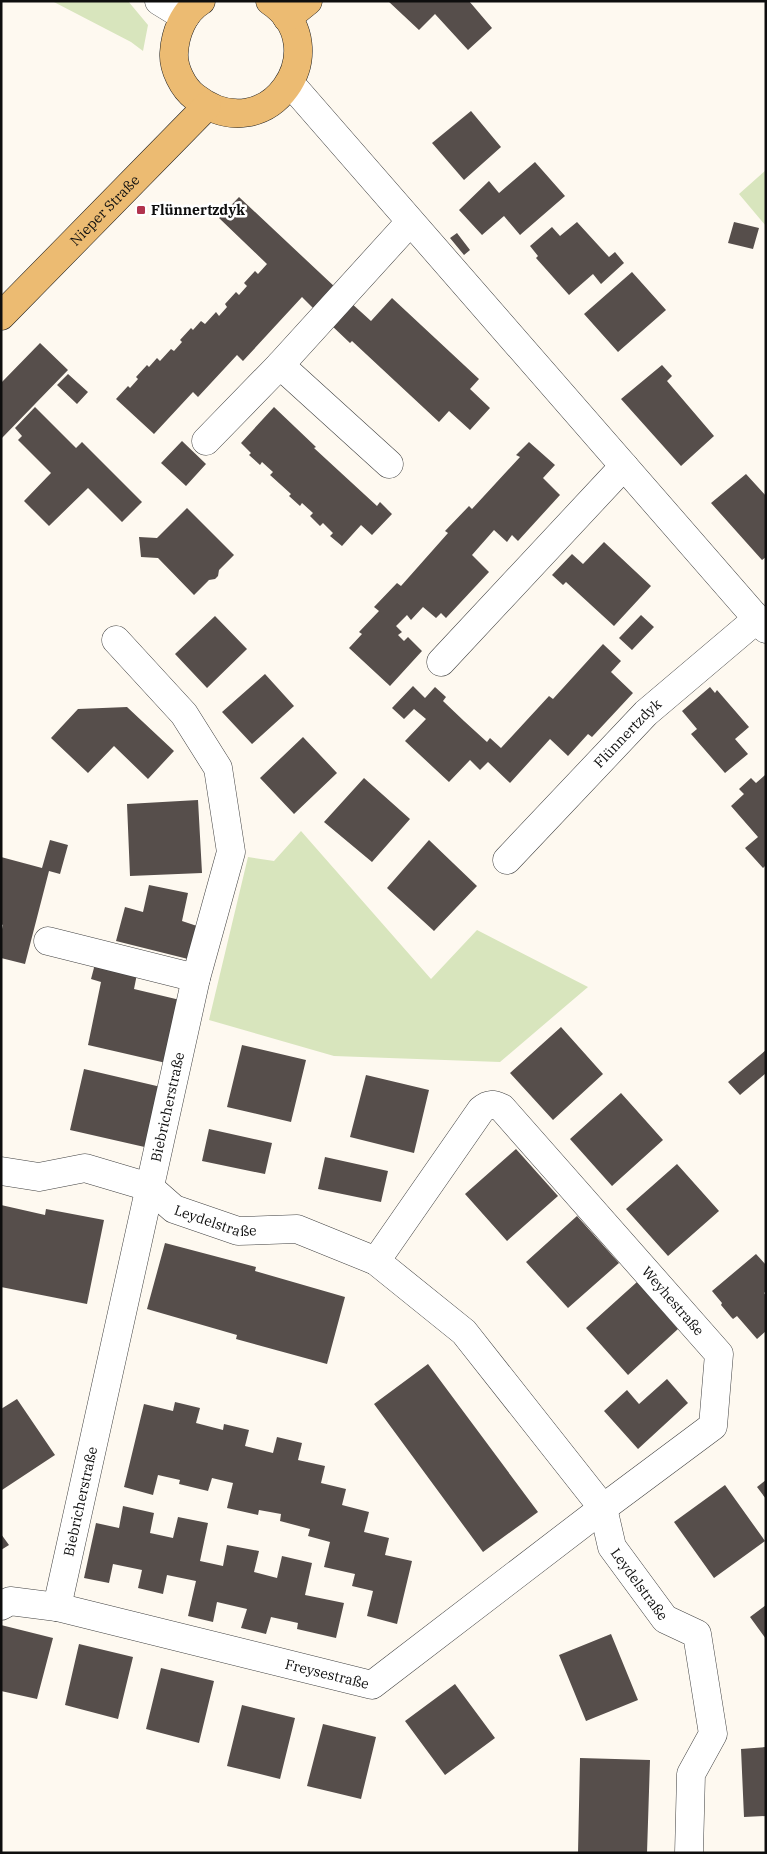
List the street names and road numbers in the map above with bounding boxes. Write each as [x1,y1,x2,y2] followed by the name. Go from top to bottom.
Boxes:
[66,171,143,250] street label: Nieper Straße
[590,694,666,772] street label: Flünnertzdyk
[147,1050,188,1164] street label: Biebricherstraße
[172,1201,257,1240] street label: Leydelstraße
[638,1263,708,1339] street label: Weyhestraße
[59,1445,101,1558] street label: Biebricherstraße
[607,1545,672,1624] street label: Leydelstraße
[283,1655,371,1693] street label: Freysestraße

